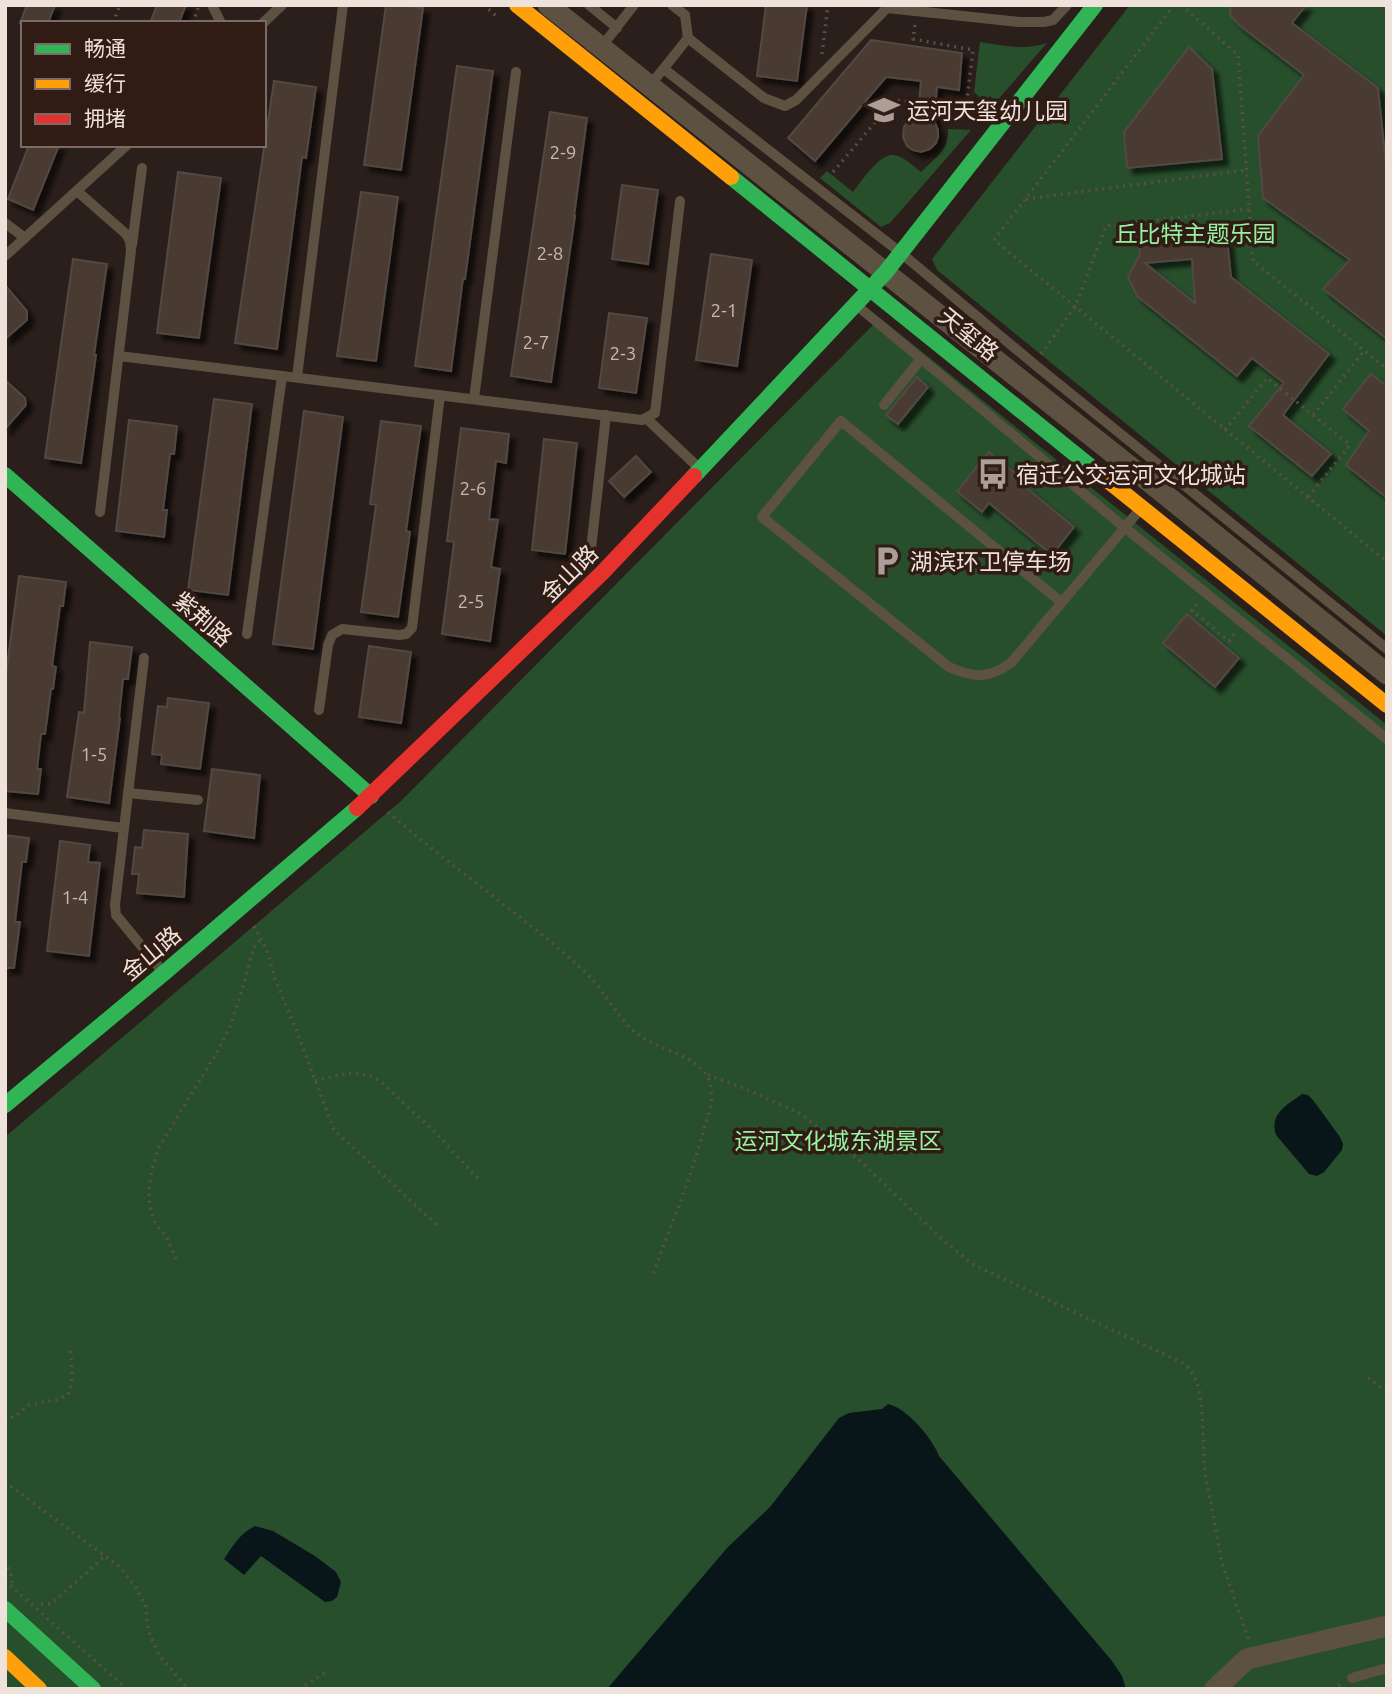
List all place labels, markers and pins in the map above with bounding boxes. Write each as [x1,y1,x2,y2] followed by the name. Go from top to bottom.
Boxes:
[867,93,901,127] school or university icon: 运河天玺幼儿园
[907,98,1068,123] place label: 运河天玺幼儿园
[976,457,1010,491] bus stop icon: 宿迁公交运河文化城站
[1016,462,1246,487] place label: 宿迁公交运河文化城站
[870,544,904,578] parking icon: 湖滨环卫停车场
[910,549,1071,574] place label: 湖滨环卫停车场

